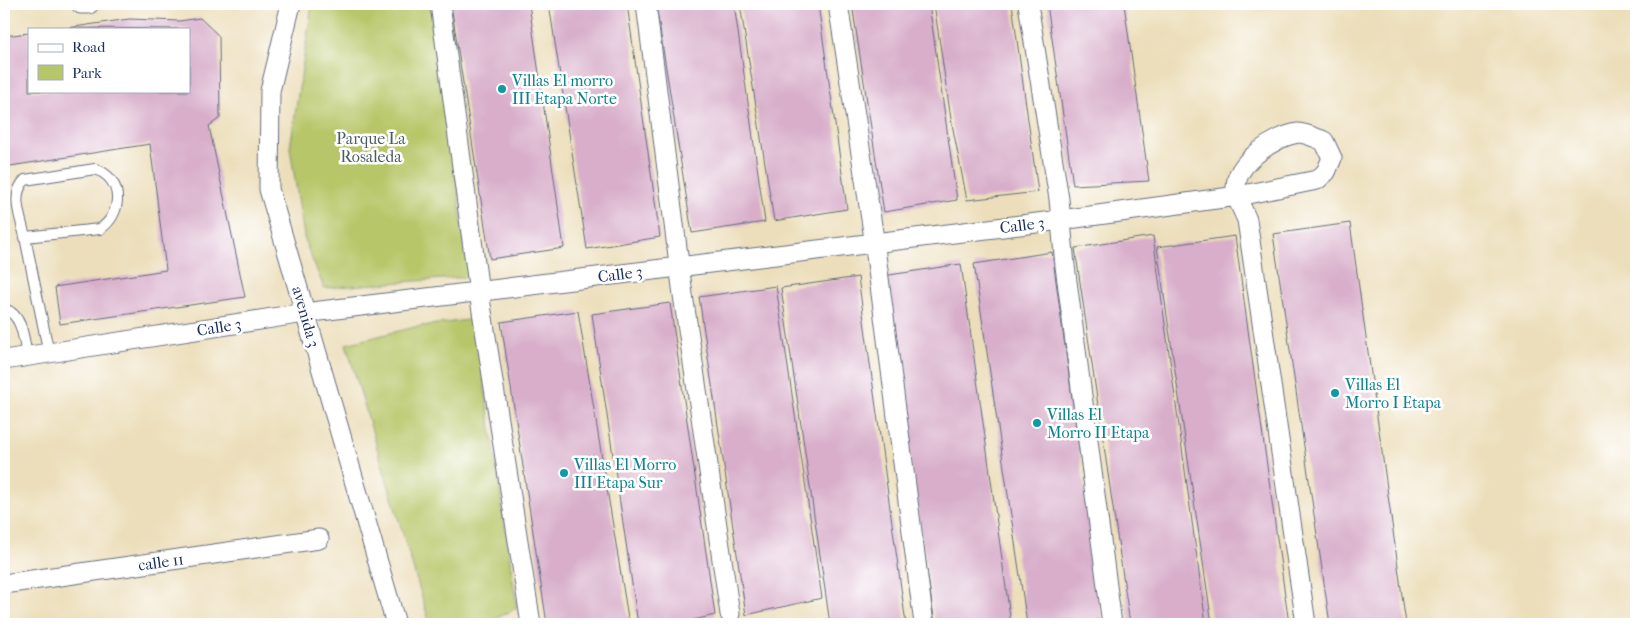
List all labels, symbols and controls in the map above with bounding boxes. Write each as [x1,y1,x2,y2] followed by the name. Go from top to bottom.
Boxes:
[28,28,190,92] legend
[72,38,106,56] text: Road
[72,64,102,82] text: Park
[511,71,617,108] place label: Villas El morro III Etapa Norte
[496,83,508,95] marker: Villas El morro III Etapa Norte
[336,129,406,166] park label: Parque La Rosaleda
[999,213,1045,237] street label: Calle 3
[597,262,643,286] street label: Calle 3
[288,284,324,350] street label: avenida 3
[195,314,243,340] street label: Calle 3
[1344,375,1442,412] place label: Villas El Morro I Etapa
[1329,387,1341,399] marker: Villas El Morro I Etapa
[1046,405,1150,442] place label: Villas El Morro II Etapa
[1031,417,1043,429] marker: Villas El Morro II Etapa
[573,455,676,492] place label: Villas El Morro III Etapa Sur
[558,467,570,479] marker: Villas El Morro III Etapa Sur
[137,549,185,575] street label: calle 11

